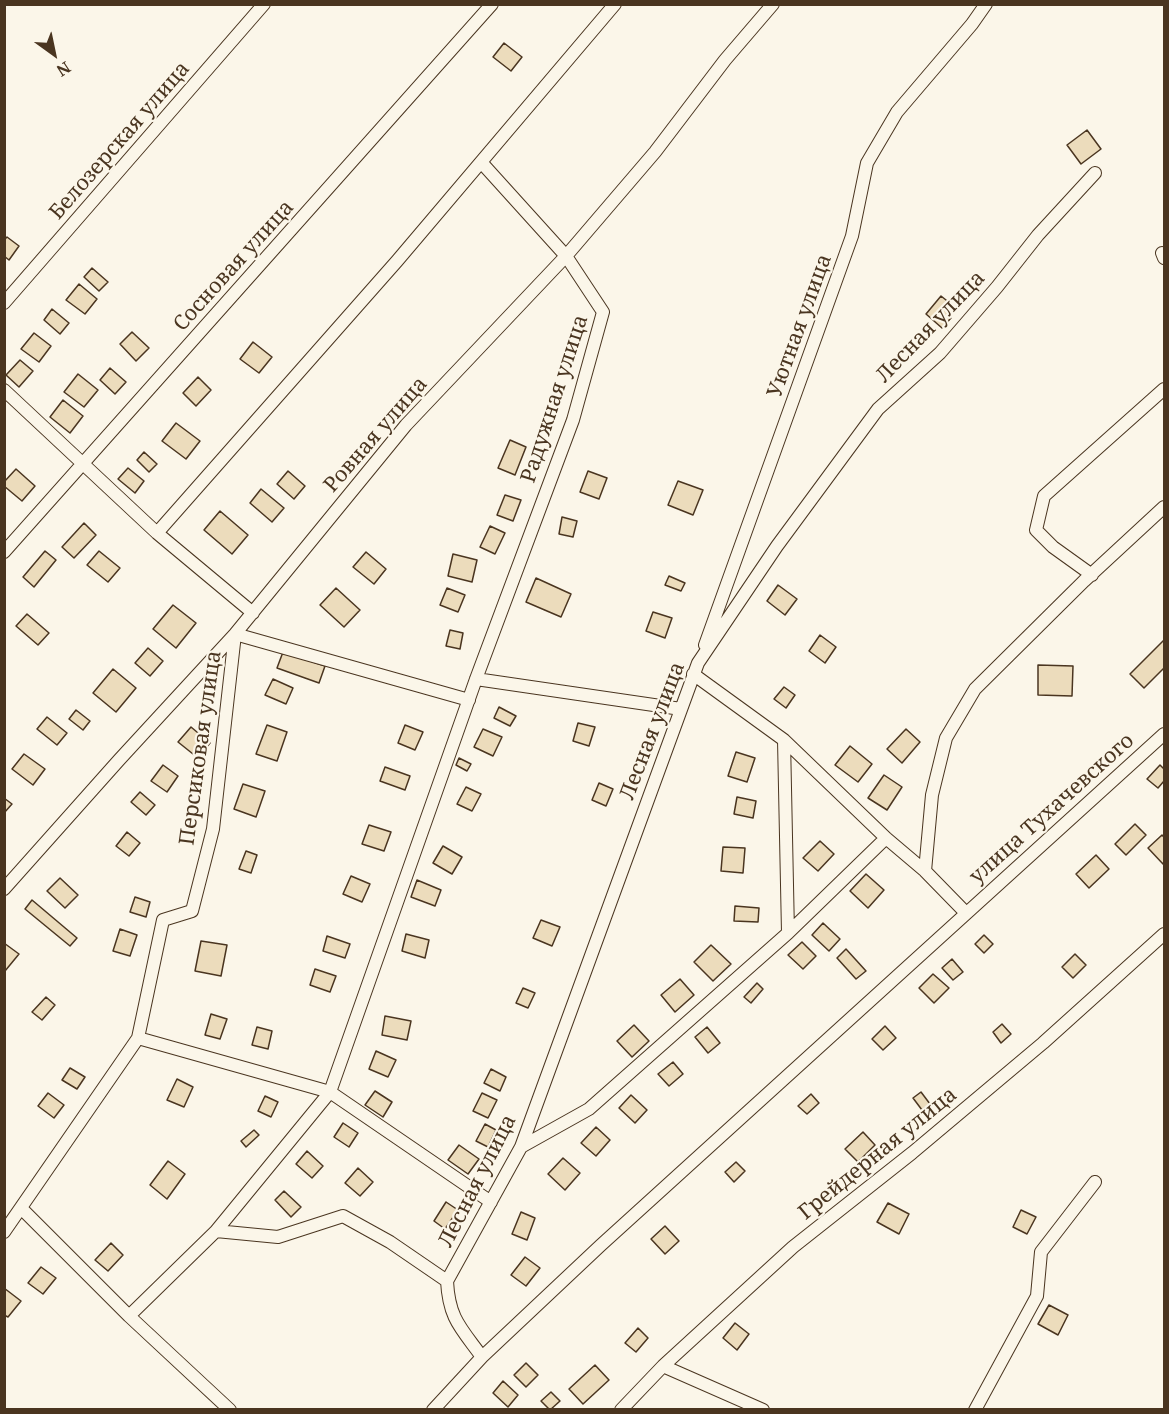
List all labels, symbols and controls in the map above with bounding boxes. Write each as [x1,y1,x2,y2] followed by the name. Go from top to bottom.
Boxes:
[24,24,84,84] north arrow
[53,56,75,82] text: N
[45,57,195,225] street label: Белозерская улица
[169,195,299,337] street label: Сосновая улица
[762,251,838,401] street label: Уютная улица
[871,266,991,388] street label: Лесная улица
[516,312,594,486] street label: Радужная улица
[319,372,433,498] street label: Ровная улица
[175,649,227,847] street label: Персиковая улица
[615,659,691,803] street label: Лесная улица
[965,729,1139,889] street label: улица Тухачевского
[794,1082,962,1226] street label: Грейдерная улица
[434,1111,522,1251] street label: Лесная улица

